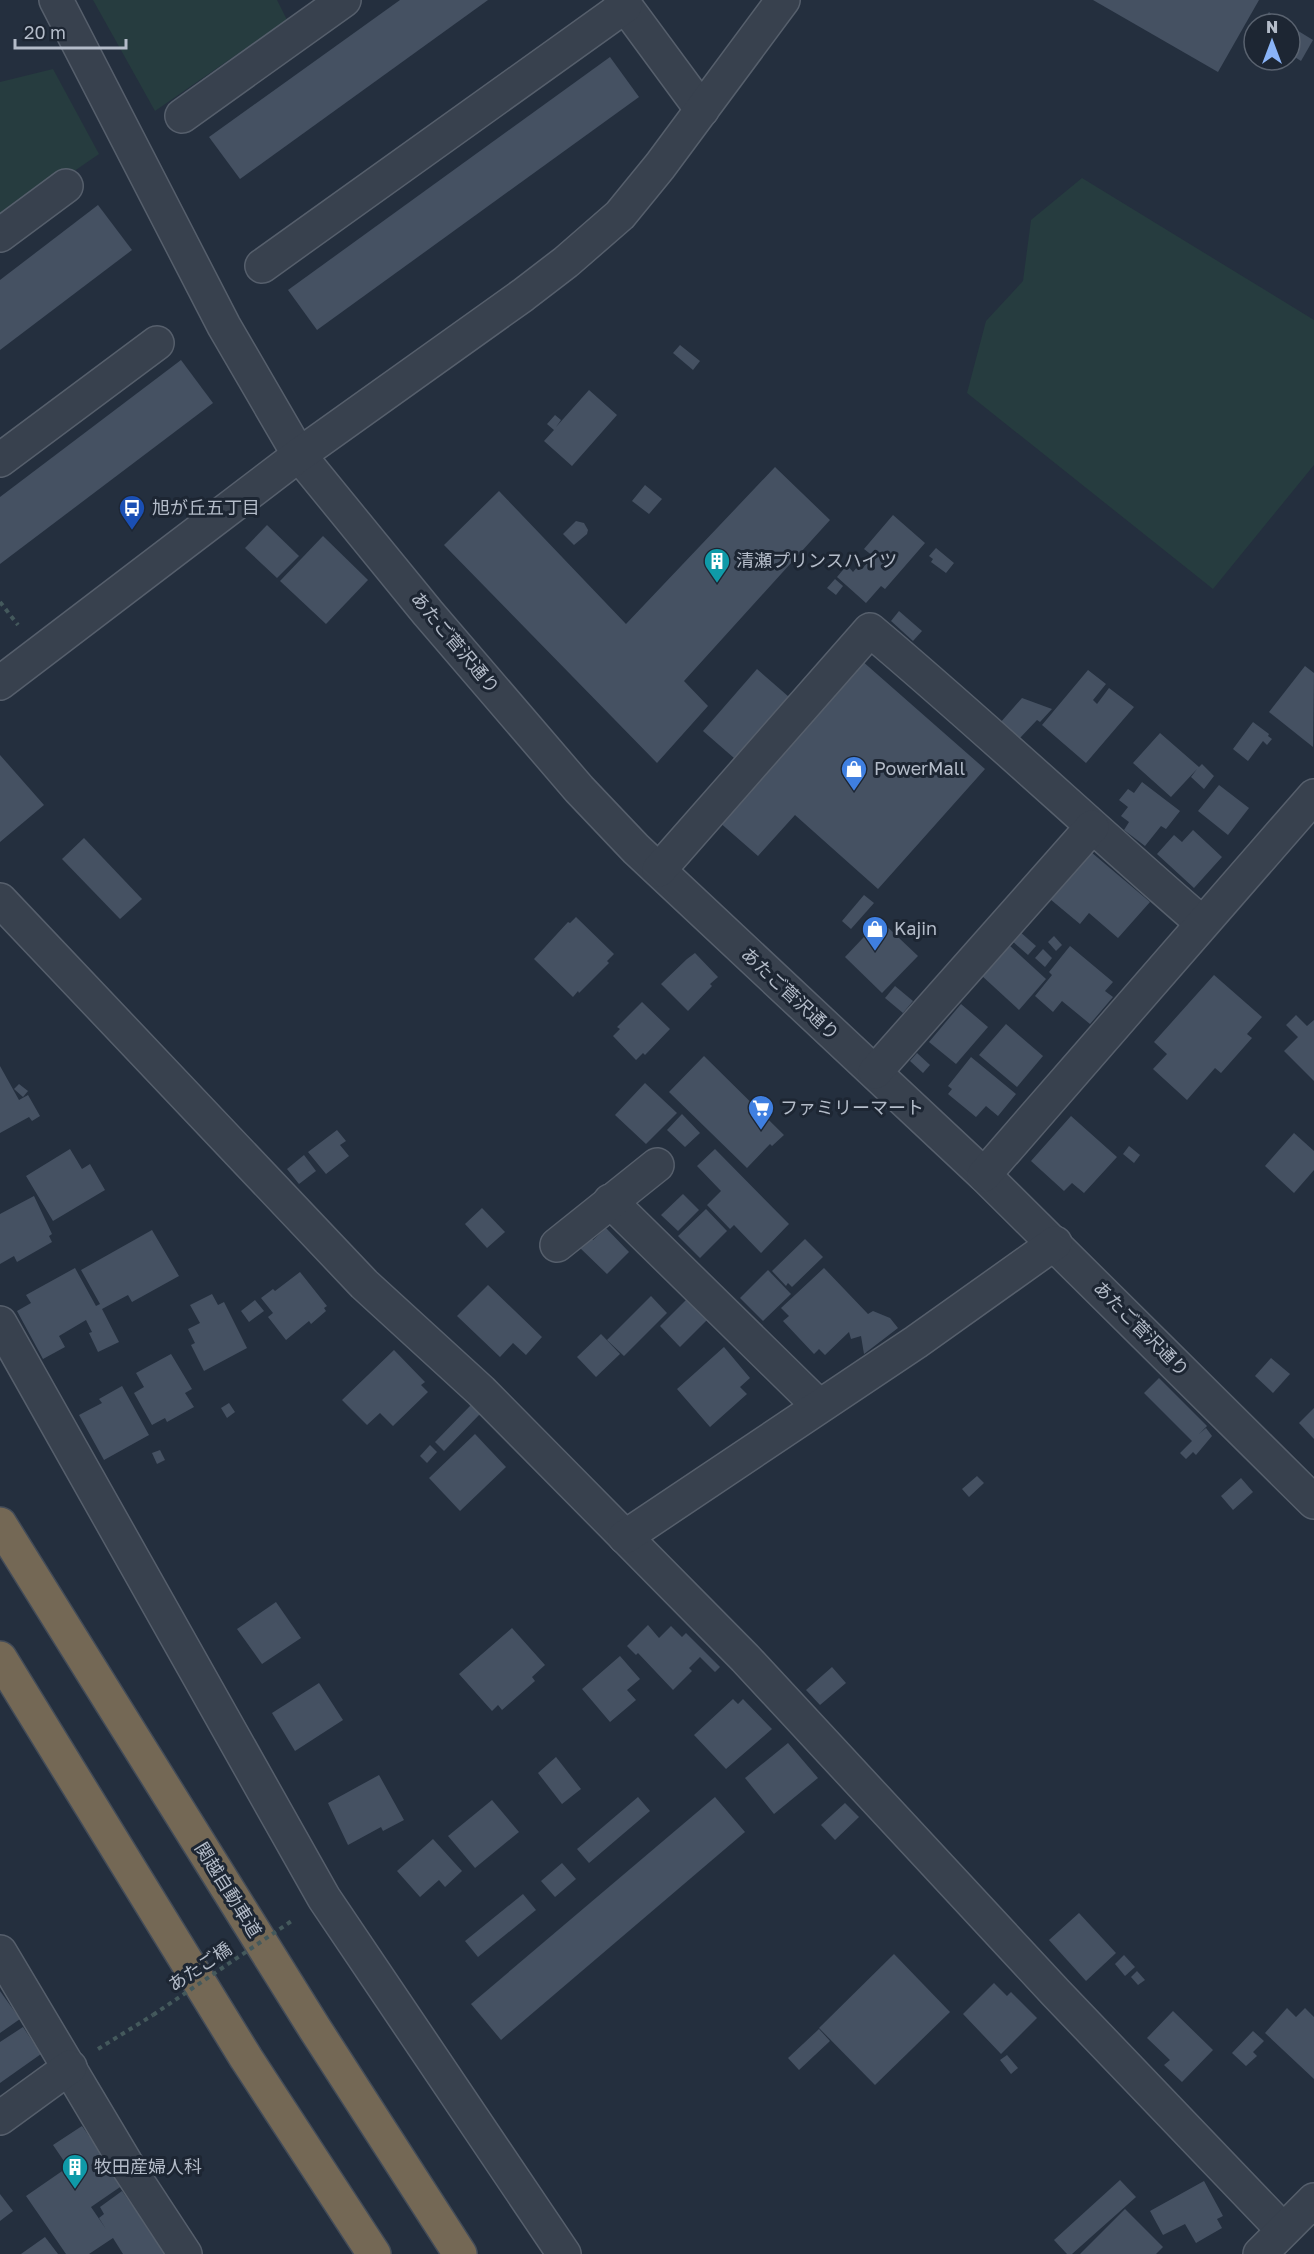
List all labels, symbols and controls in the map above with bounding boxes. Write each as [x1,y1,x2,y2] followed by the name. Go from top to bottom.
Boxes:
[15,12,126,50] scale bar
[1242,12,1302,72] north arrow
[1266,17,1278,37] text: N
[24,21,66,43] text: 20 m
[117,493,147,531] bus stop icon: 旭が丘五丁目
[152,496,260,518] place label: 旭が丘五丁目
[702,546,732,584] building icon: 清瀬プリンスハイツ
[736,549,897,571] place label: 清瀬プリンスハイツ
[407,587,505,698] street label: あたご菅沢通り
[839,754,869,792] shop icon: PowerMall
[874,757,965,779] place label: PowerMall
[860,914,890,952] shop icon: Kajin
[894,917,937,939] place label: Kajin
[737,942,844,1044] street label: あたご菅沢通り
[746,1093,776,1131] supermarket icon: ファミリーマート
[780,1096,924,1118] place label: ファミリーマート
[1089,1276,1194,1381] street label: あたご菅沢通り
[191,1838,267,1941] street label: 関越自動車道
[163,1937,235,1995] street label: あたご橋
[60,2152,90,2190] building icon: 牧田産婦人科
[94,2155,202,2177] place label: 牧田産婦人科

